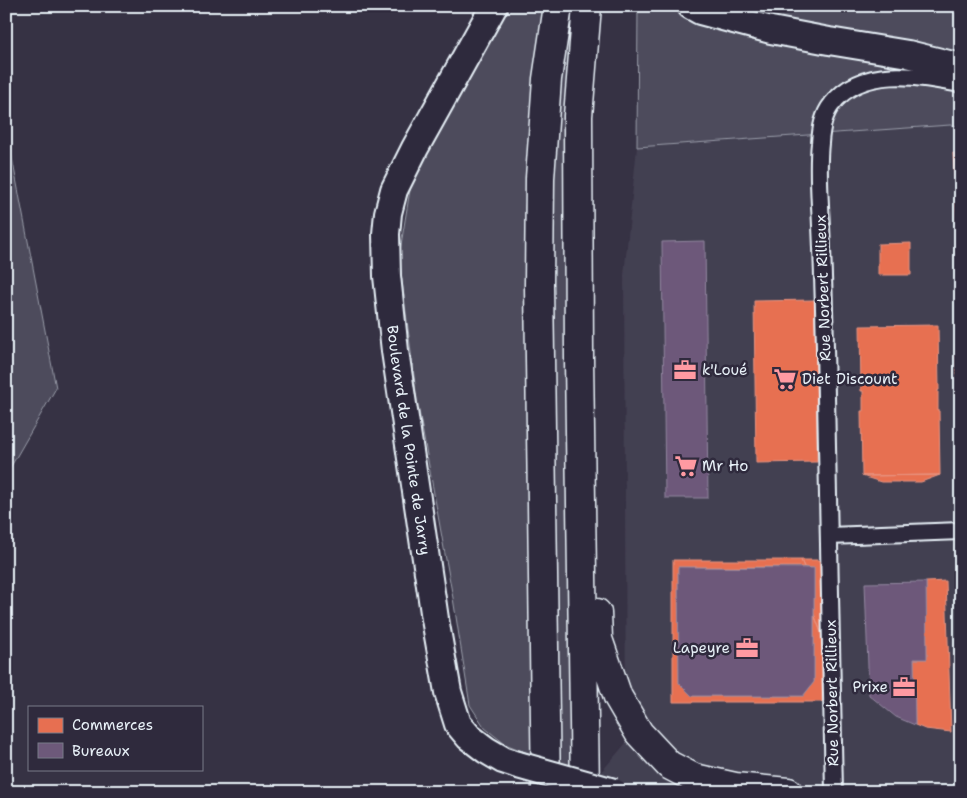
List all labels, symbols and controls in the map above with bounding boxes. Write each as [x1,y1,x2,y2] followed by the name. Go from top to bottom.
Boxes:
[810,214,836,362] street label: Rue Norbert Rillieux
[382,324,435,557] street label: Boulevard de la Pointe de Jarry
[672,357,698,383] office icon: k'Loué
[702,360,748,380] place label: k'Loué
[772,366,798,392] supermarket icon: Diet Discount
[802,369,898,389] place label: Diet Discount
[673,453,699,479] supermarket icon: Mr Ho
[702,456,748,476] place label: Mr Ho
[821,619,843,766] street label: Rue Norbert Rillieux
[734,635,760,661] office icon: Lapeyre
[673,638,730,658] place label: Lapeyre
[891,674,917,700] office icon: Prixe
[853,677,888,697] place label: Prixe
[28,706,202,770] legend
[72,715,153,735] text: Commerces
[72,741,130,761] text: Bureaux

